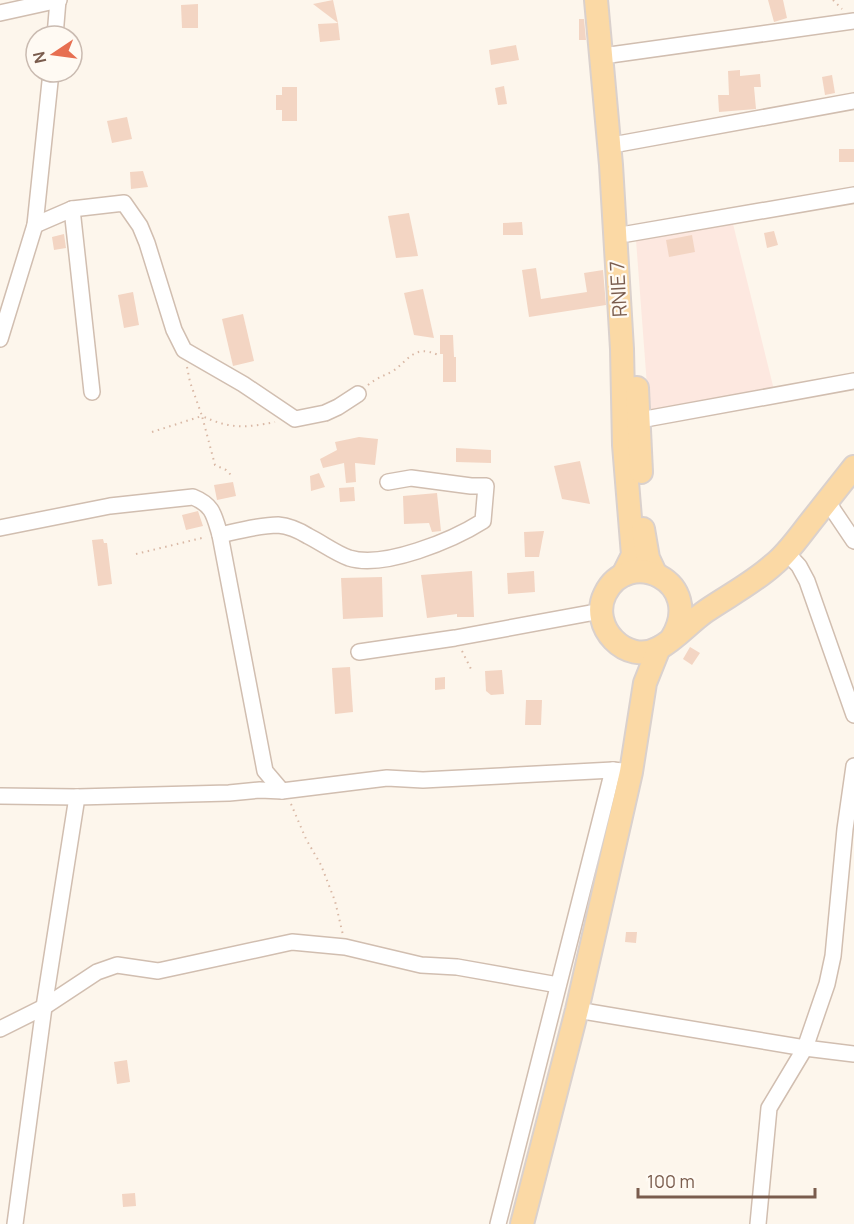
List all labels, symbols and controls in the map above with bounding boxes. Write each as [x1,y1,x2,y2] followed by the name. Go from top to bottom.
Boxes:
[24,24,84,84] north arrow
[27,49,51,65] text: N
[603,260,633,318] street label: RNIE 7
[638,1161,815,1199] scale bar
[647,1169,695,1193] text: 100 m

